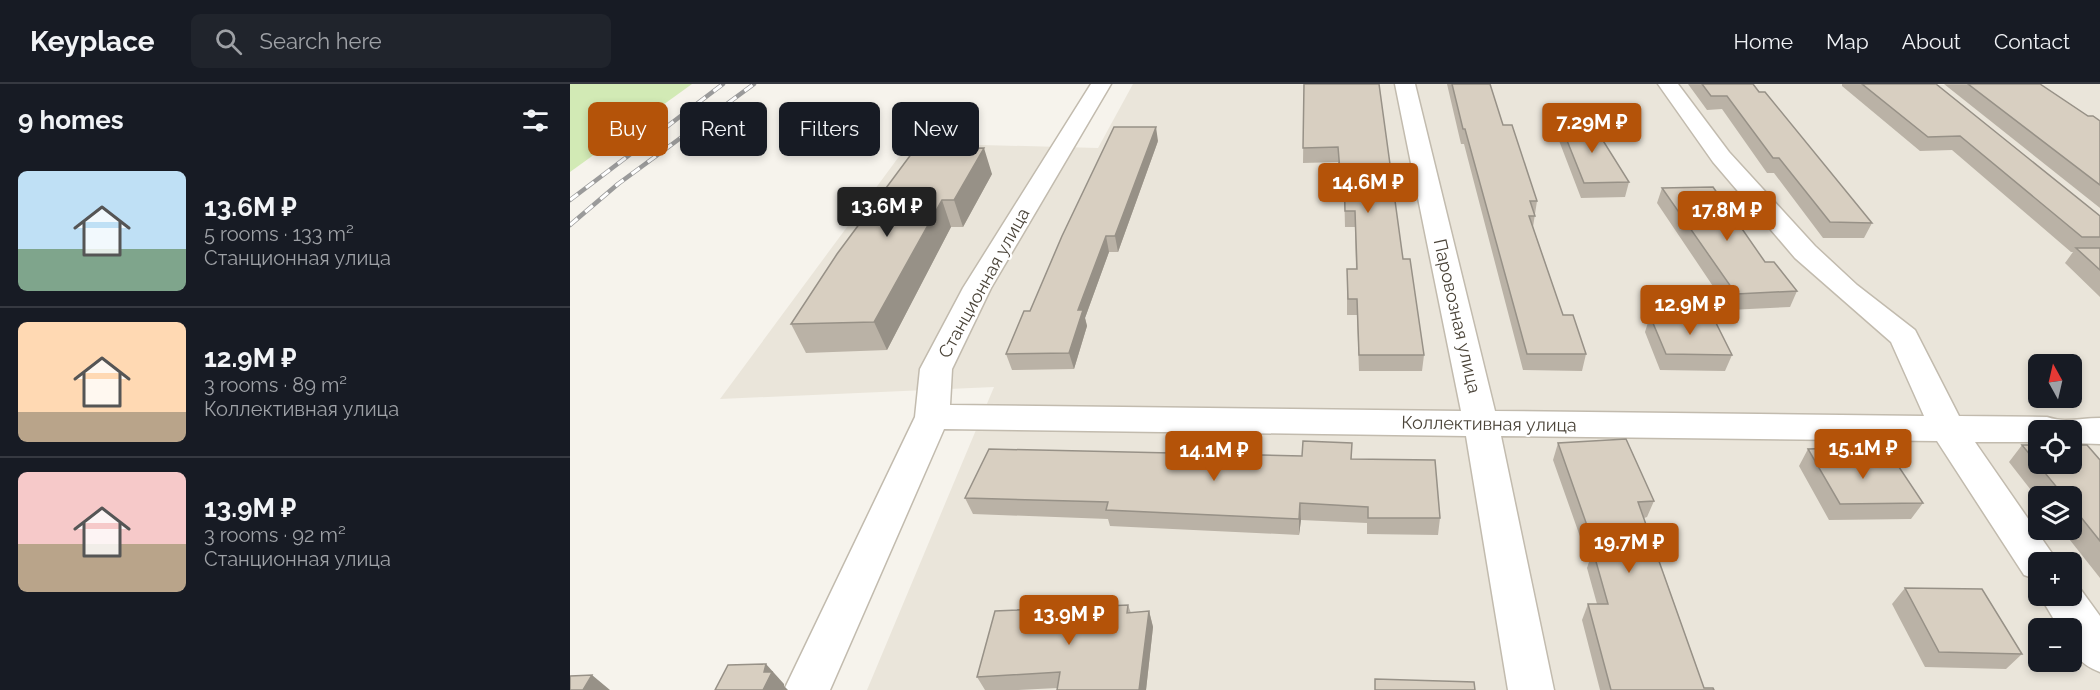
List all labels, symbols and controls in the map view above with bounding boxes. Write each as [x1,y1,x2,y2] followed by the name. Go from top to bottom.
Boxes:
[191,14,611,68] search box
[30,25,155,58] text: Keyplace
[212,25,245,58] icon: search
[260,28,382,54] text: Search here
[1734,29,1793,54] text: Home
[1826,29,1869,54] text: Map
[1902,29,1961,54] text: About
[1994,29,2070,54] text: Contact
[588,102,668,156] chip: Buy
[680,102,767,156] chip: Rent
[779,102,880,156] chip: Filters
[892,102,979,156] chip: New
[1537,103,1647,154] pin: 7.29M ₽
[519,104,552,137] icon: filters
[18,105,124,135] text: 9 homes
[1556,110,1628,134] text: 7.29M ₽
[1313,163,1423,214] pin: 14.6M ₽
[1332,170,1404,194] text: 14.6M ₽
[832,187,942,238] pin: 13.6M ₽
[1672,191,1782,242] pin: 17.8M ₽
[204,192,297,222] text: 13.6M ₽
[851,194,923,218] text: 13.6M ₽
[66,195,138,267] icon: home
[1692,198,1762,222] text: 17.8M ₽
[934,204,1034,361] street label: Станционная улица
[204,222,354,246] text: 5 rooms · 133 m²
[1430,237,1485,395] street label: Паровозная улица
[204,246,391,270] text: Станционная улица
[1635,285,1745,336] pin: 12.9M ₽
[1654,292,1726,316] text: 12.9M ₽
[204,343,297,373] text: 12.9M ₽
[66,346,138,418] icon: home
[2028,354,2082,408] north arrow
[2028,354,2082,672] map controls
[204,373,347,397] text: 3 rooms · 89 m²
[204,397,399,421] text: Коллективная улица
[1401,411,1577,436] street label: Коллективная улица
[2028,420,2082,474] button: locate
[1808,429,1918,480] pin: 15.1M ₽
[1159,431,1269,482] pin: 14.1M ₽
[1828,436,1898,460] text: 15.1M ₽
[1179,438,1249,462] text: 14.1M ₽
[2028,486,2082,540] button: layers
[204,493,296,523] text: 13.9M ₽
[66,496,138,568] icon: home
[204,523,346,547] text: 3 rooms · 92 m²
[1574,523,1684,574] pin: 19.7M ₽
[1594,530,1664,554] text: 19.7M ₽
[204,547,391,571] text: Станционная улица
[2028,552,2082,606] button: +
[1014,595,1124,646] pin: 13.9M ₽
[1033,602,1105,626] text: 13.9M ₽
[2028,618,2082,672] button: −

